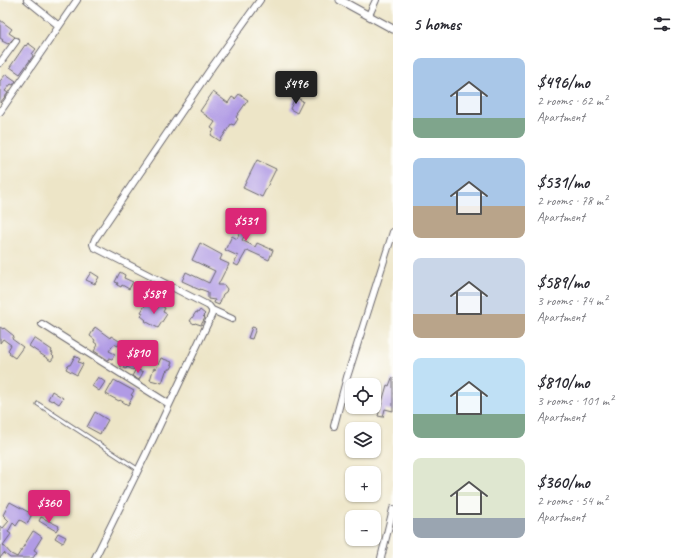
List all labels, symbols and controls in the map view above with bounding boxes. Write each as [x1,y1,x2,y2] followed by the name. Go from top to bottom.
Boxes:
[651,13,673,35] icon: filters
[413,14,461,35] text: 5 homes
[272,71,320,105] pin: $496
[537,72,590,93] text: $496/mo
[445,74,493,122] icon: home
[284,76,308,92] text: $496
[537,93,607,109] text: 2 rooms · 62 m²
[537,109,585,125] text: Apartment
[537,172,589,193] text: $531/mo
[445,174,493,222] icon: home
[537,193,607,209] text: 2 rooms · 78 m²
[222,208,270,242] pin: $531
[537,209,585,225] text: Apartment
[234,213,258,229] text: $531
[537,272,589,293] text: $589/mo
[445,274,493,322] icon: home
[130,281,178,315] pin: $589
[142,286,166,302] text: $589
[537,293,607,309] text: 3 rooms · 74 m²
[537,309,585,325] text: Apartment
[114,340,162,374] pin: $810
[126,345,150,361] text: $810
[537,372,589,393] text: $810/mo
[445,374,493,422] icon: home
[345,378,381,546] map controls
[345,378,381,414] button: locate
[537,393,613,409] text: 3 rooms · 101 m²
[537,409,585,425] text: Apartment
[345,422,381,458] button: layers
[345,466,381,502] button: +
[537,472,590,493] text: $360/mo
[445,474,493,522] icon: home
[25,490,73,524] pin: $360
[537,493,607,509] text: 2 rooms · 54 m²
[37,495,61,511] text: $360
[537,509,585,525] text: Apartment
[345,510,381,546] button: −

